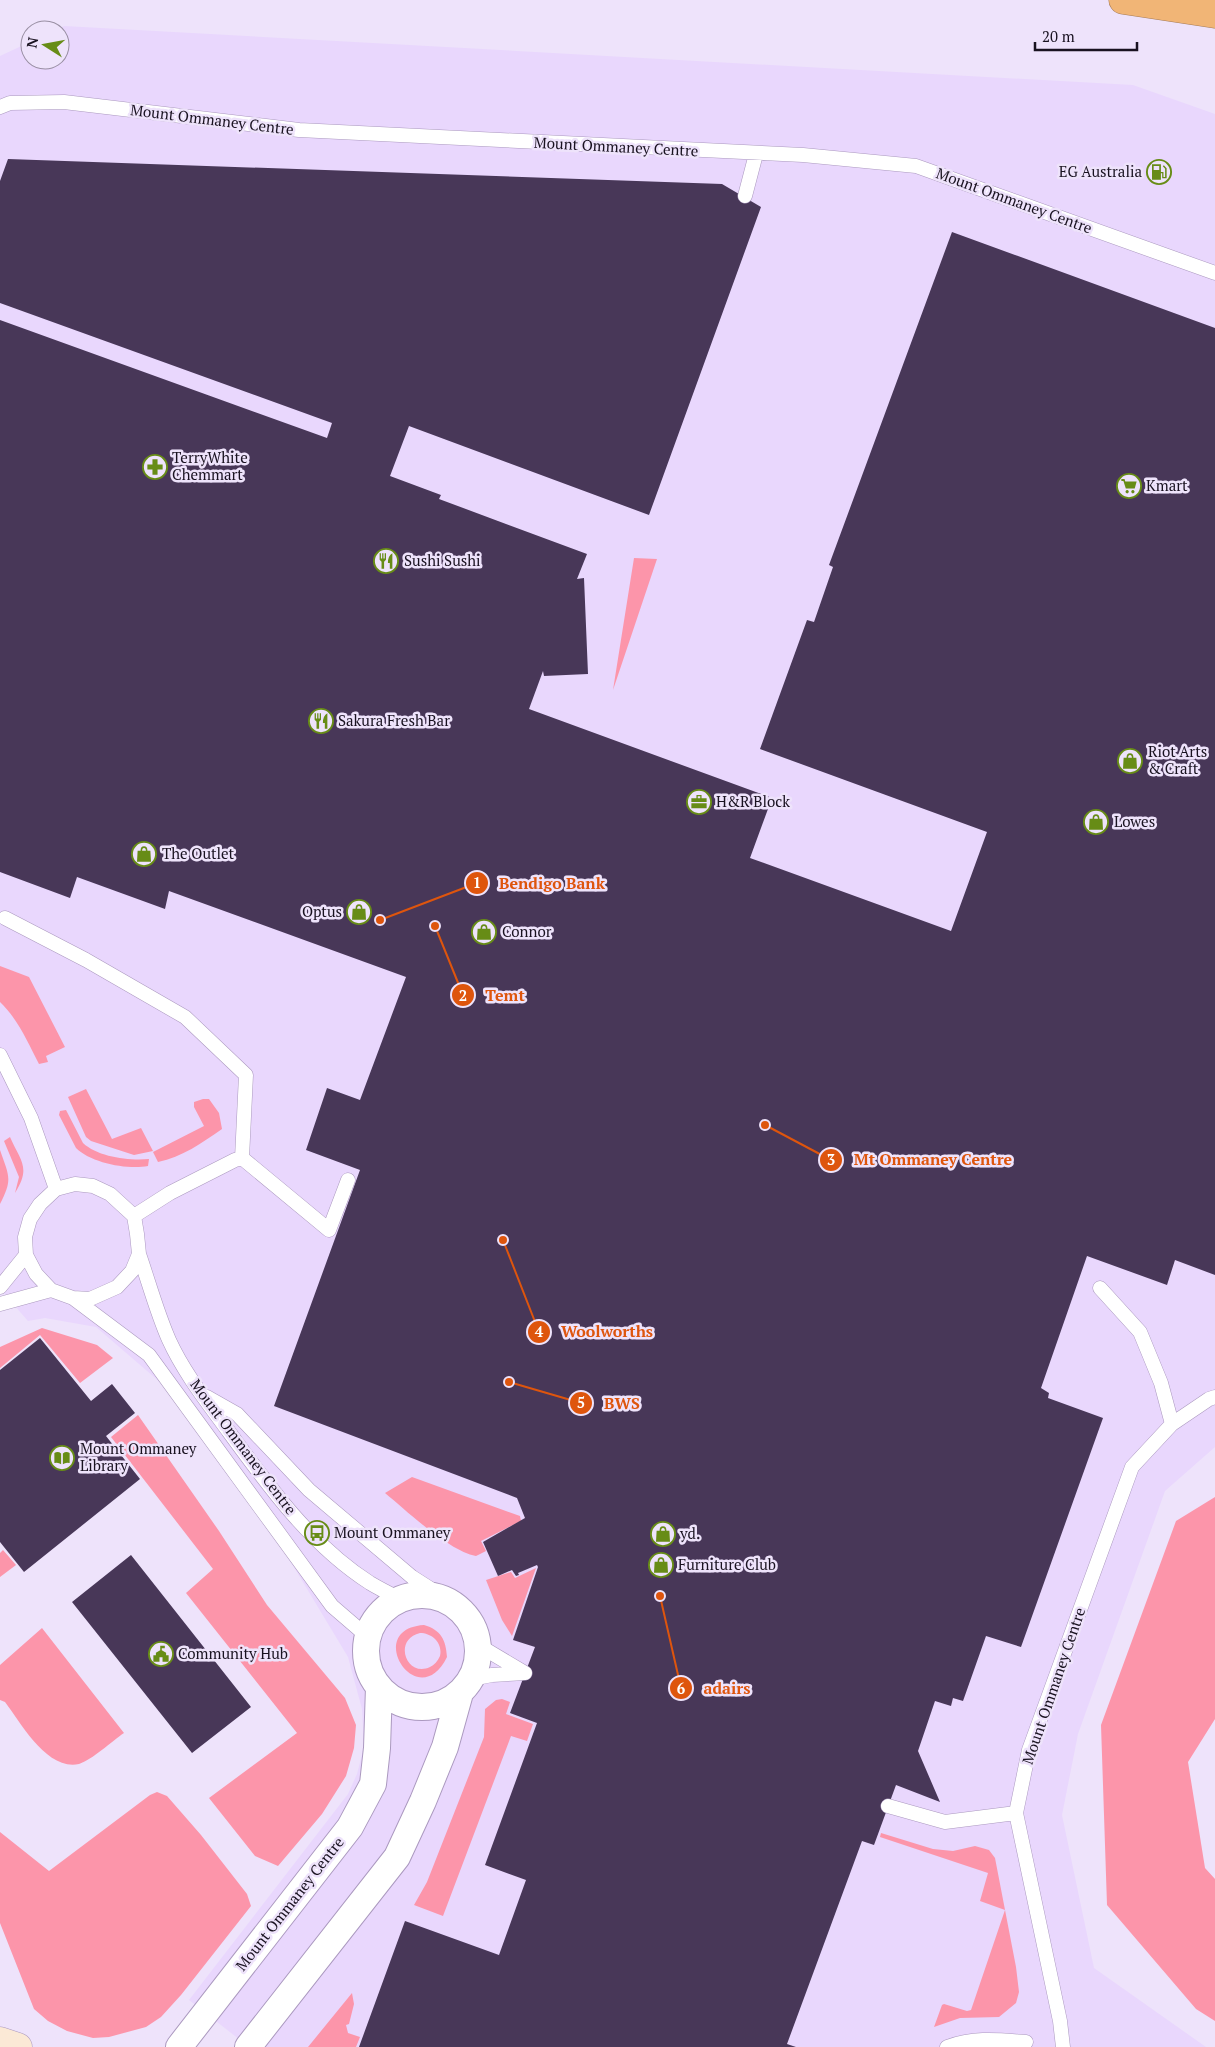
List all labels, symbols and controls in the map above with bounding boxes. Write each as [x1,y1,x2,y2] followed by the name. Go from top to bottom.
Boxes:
[20,20,70,70] north arrow
[1035,20,1138,52] scale bar
[1042,26,1075,46] text: 20 m
[21,35,42,49] text: N
[129,99,295,139] street label: Mount Ommaney Centre
[533,132,699,160] street label: Mount Ommaney Centre
[1146,159,1172,185] fuel station icon: EG Australia
[1059,161,1142,181] place label: EG Australia
[934,163,1095,238] street label: Mount Ommaney Centre
[172,447,248,484] place label: TerryWhite Chemmart
[142,454,168,480] pharmacy icon: TerryWhite Chemmart
[1116,473,1142,499] supermarket icon: Kmart
[1146,475,1188,495] place label: Kmart
[373,548,399,574] restaurant icon: Sushi Sushi
[404,550,481,570] place label: Sushi Sushi
[308,708,334,734] restaurant icon: Sakura Fresh Bar
[338,710,450,730] place label: Sakura Fresh Bar
[1148,741,1207,778] place label: Riot Arts & Craft
[1117,748,1143,774] shop icon: Riot Arts & Craft
[686,789,712,815] office icon: H&R Block
[716,791,790,811] place label: H&R Block
[1083,809,1109,835] shop icon: Lowes
[1114,811,1155,831] place label: Lowes
[131,841,157,867] shop icon: The Outlet
[162,843,235,863] place label: The Outlet
[464,868,615,899] callout: Bendigo Bank
[473,872,481,892] text: 1
[499,872,606,894] text: Bendigo Bank
[346,899,372,925] shop icon: Optus
[302,901,342,921] place label: Optus
[471,919,497,945] shop icon: Connor
[502,921,552,941] place label: Connor
[450,980,535,1011] callout: Temt
[485,984,525,1006] text: Temt
[459,985,467,1005] text: 2
[819,1144,1022,1175] callout: Mt Ommaney Centre
[854,1148,1013,1170] text: Mt Ommaney Centre
[827,1149,835,1169] text: 3
[526,1316,664,1347] callout: Woolworths
[561,1320,653,1342] text: Woolworths
[535,1321,544,1341] text: 4
[186,1375,301,1518] street label: Mount Ommaney Centre
[569,1388,649,1419] callout: BWS
[577,1392,585,1412] text: 5
[604,1392,640,1414] text: BWS
[80,1438,197,1475] place label: Mount Ommaney Library
[49,1445,75,1471] library icon: Mount Ommaney Library
[304,1520,330,1546] bus stop icon: Mount Ommaney
[650,1521,676,1547] shop icon: yd.
[334,1522,451,1542] place label: Mount Ommaney
[679,1523,700,1543] place label: yd.
[648,1552,674,1578] shop icon: Furniture Club
[678,1554,776,1574] place label: Furniture Club
[1017,1605,1089,1767] street label: Mount Ommaney Centre
[148,1641,174,1667] public building icon: Community Hub
[178,1643,288,1663] place label: Community Hub
[668,1673,760,1704] callout: adairs
[704,1677,750,1699] text: adairs
[677,1678,686,1698] text: 6
[231,1832,348,1974] street label: Mount Ommaney Centre

